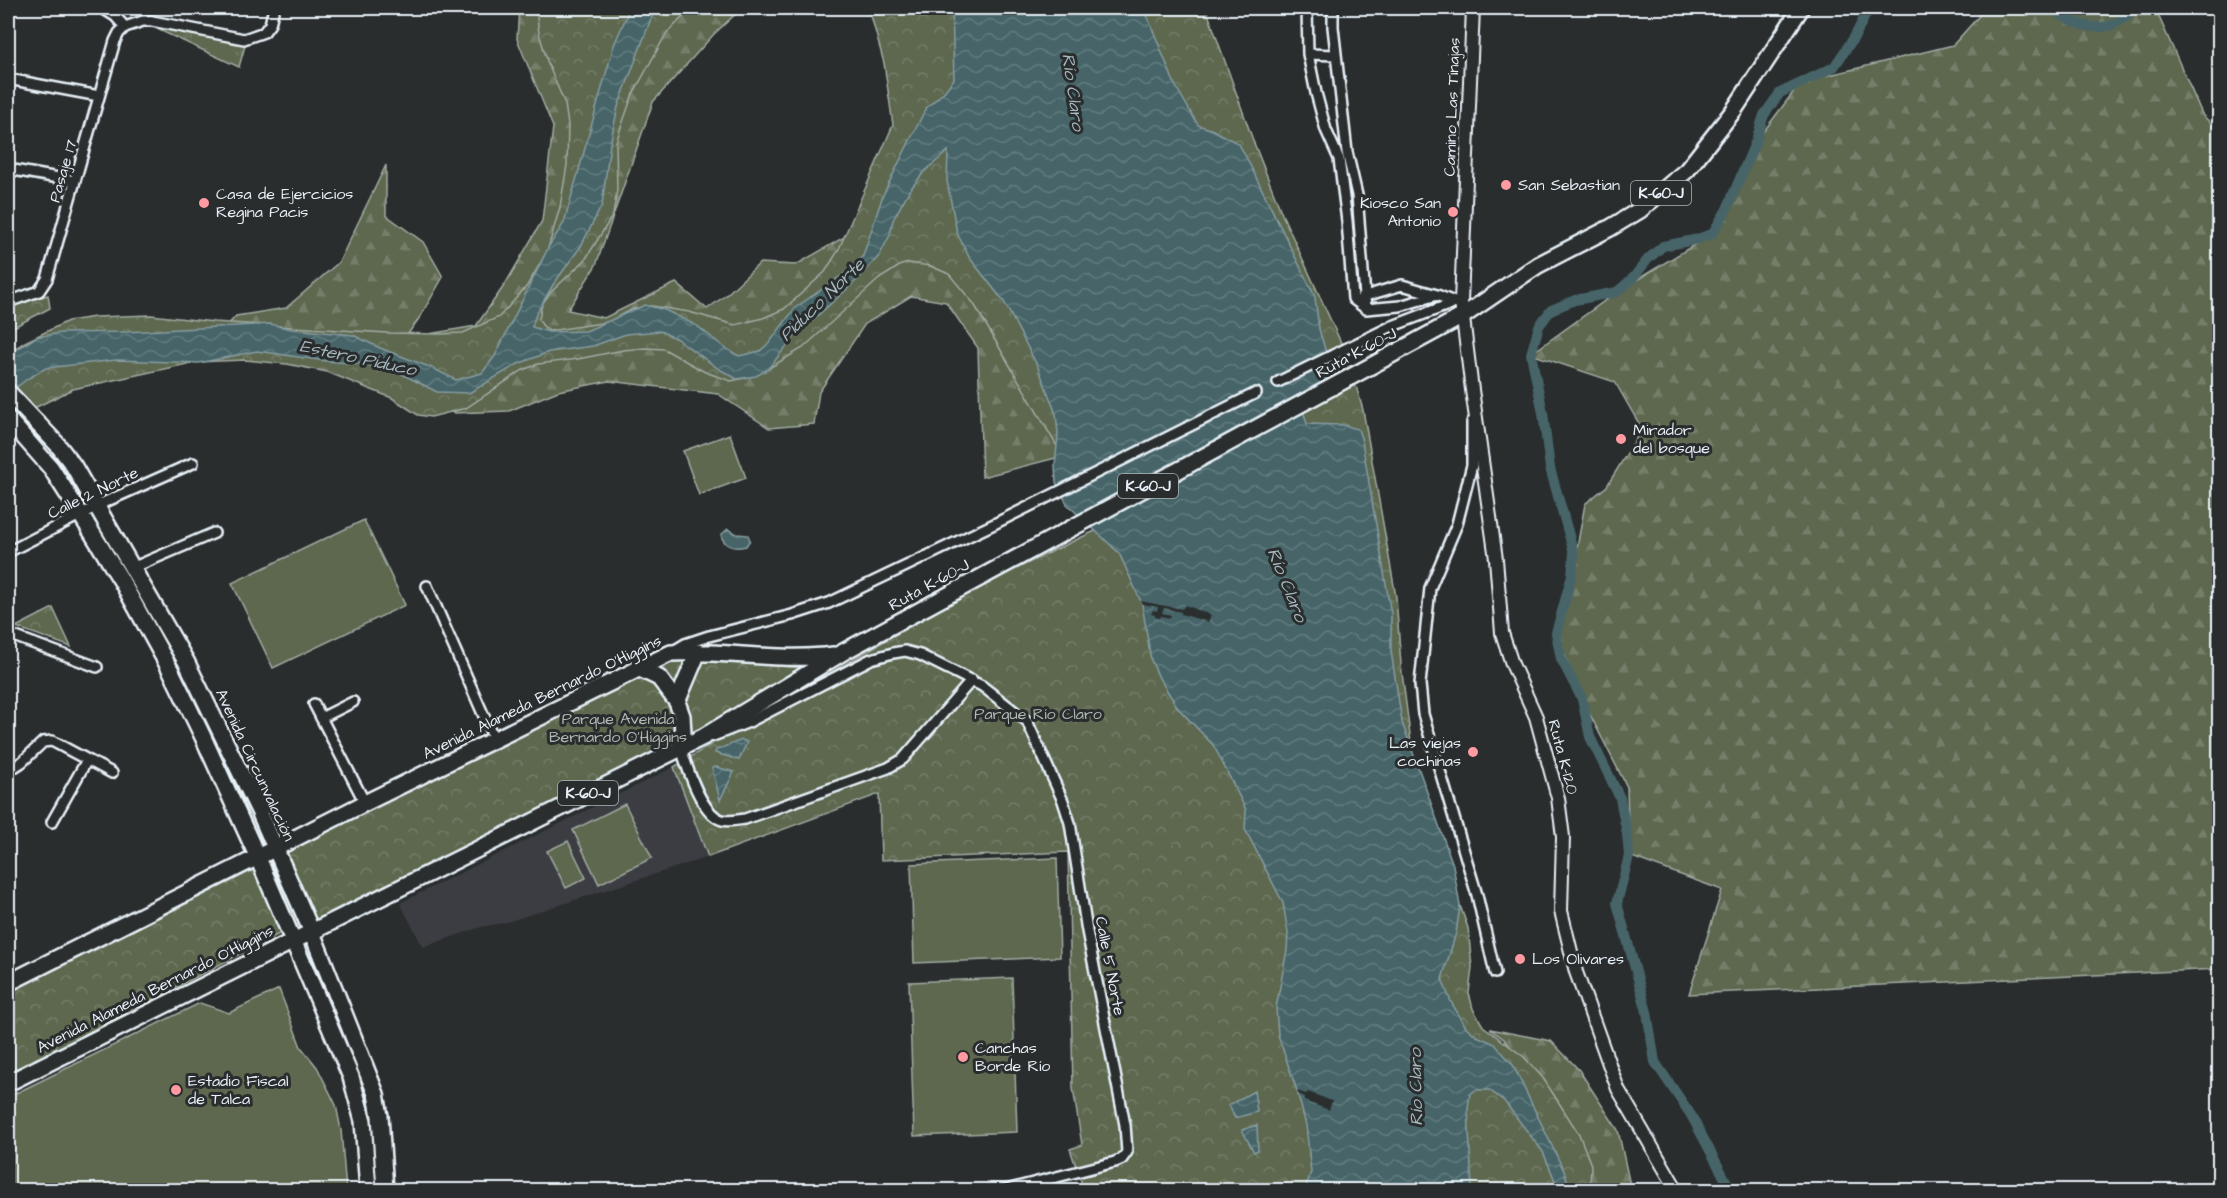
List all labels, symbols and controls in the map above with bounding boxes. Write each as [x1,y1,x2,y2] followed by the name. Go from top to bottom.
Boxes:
[1439,37,1465,177] street label: Camino Las Tinajas
[1055,52,1091,134] water label: Río Claro
[44,137,82,205] street label: Pasaje 17
[1518,174,1620,196] place label: San Sebastian
[1499,178,1513,192] marker: San Sebastian
[1631,181,1691,205] road number: K-60-J
[216,183,353,224] place label: Casa de Ejercicios Regina Pacis
[1360,192,1441,232] place label: Kiosco San Antonio
[197,196,211,210] marker: Casa de Ejercicios Regina Pacis
[1446,205,1460,219] marker: Kiosco San Antonio
[774,252,871,347] water label: Piduco Norte
[1312,322,1401,384] street label: Ruta K-60-J
[298,333,420,383] water label: Estero Piduco
[1633,419,1710,459] place label: Mirador del bosque
[1614,432,1628,446] marker: Mirador del bosque
[44,461,142,524] street label: Calle 2 Norte
[1118,474,1178,498] road number: K-60-J
[1261,544,1314,627] water label: Río Claro
[885,554,974,616] street label: Ruta K-60-J
[419,629,665,765] street label: Avenida Alameda Bernardo O'Higgins
[210,685,300,845] street label: Avenida Circunvalación
[974,703,1102,725] park label: Parque Río Claro
[549,708,687,749] park label: Parque Avenida Bernardo O'Higgins
[1542,717,1584,797] street label: Ruta K-120
[1389,732,1461,772] place label: Las viejas cochinas
[1466,745,1480,759] marker: Las viejas cochinas
[558,781,618,805] road number: K-60-J
[1090,915,1130,1018] street label: Calle 5 Norte
[33,920,278,1059] street label: Avenida Alameda Bernardo O'Higgins
[1532,948,1624,970] place label: Los Olivares
[1513,952,1527,966] marker: Los Olivares
[975,1037,1050,1077] place label: Canchas Borde Río
[1403,1046,1429,1126] water label: Río Claro
[956,1050,970,1064] marker: Canchas Borde Río
[188,1070,288,1110] place label: Estadio Fiscal de Talca
[169,1083,183,1097] marker: Estadio Fiscal de Talca

